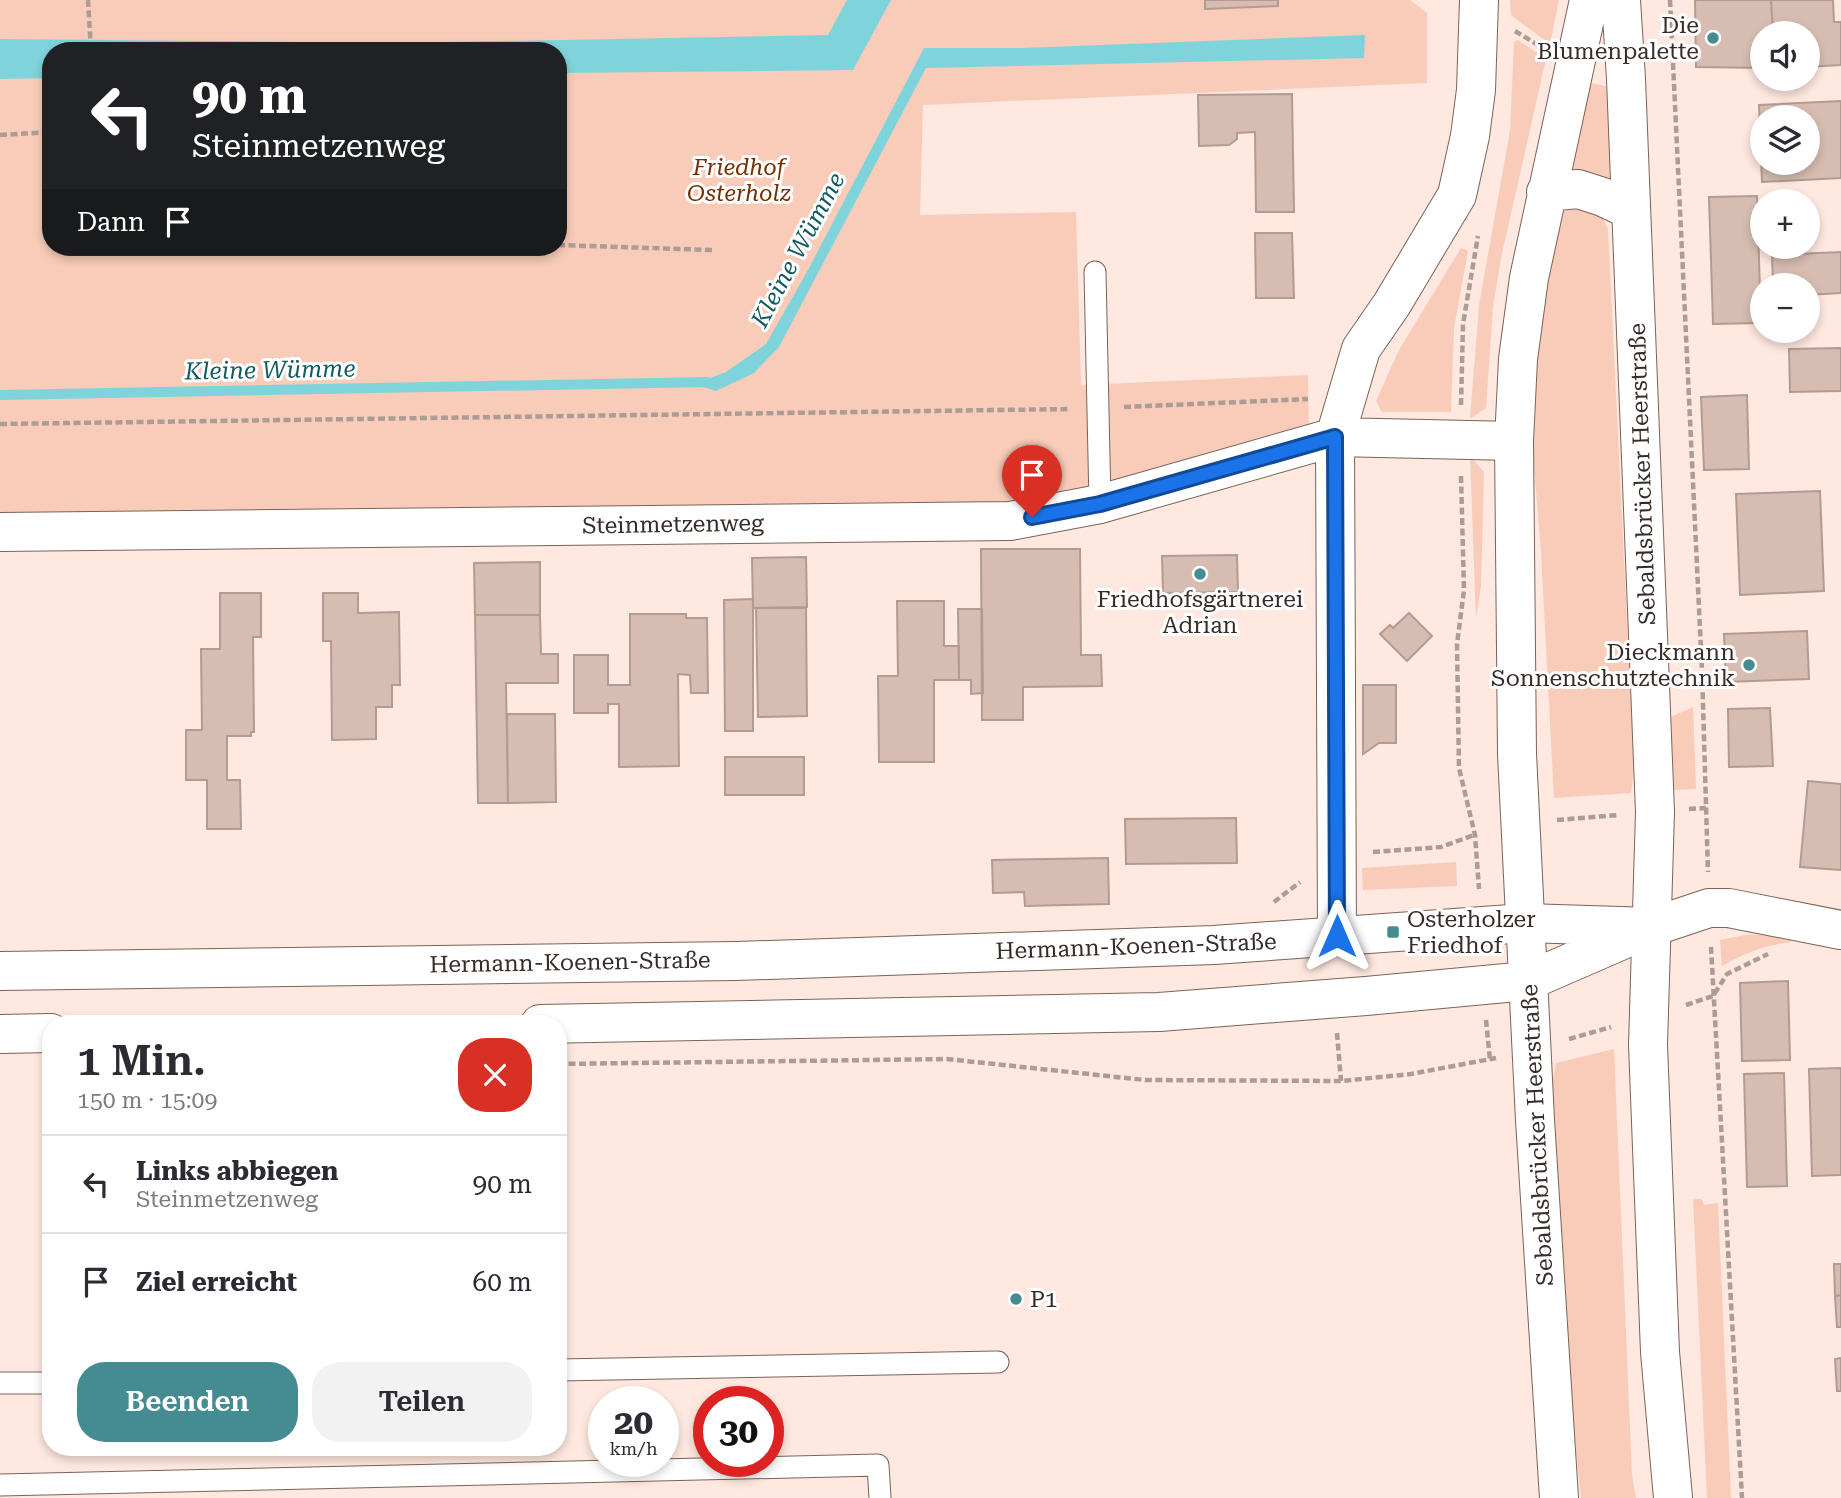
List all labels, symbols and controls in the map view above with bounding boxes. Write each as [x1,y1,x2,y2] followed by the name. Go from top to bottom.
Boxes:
[1537,12,1699,65] place label: Die Blumenpalette
[1750,21,1820,343] map controls
[1750,21,1820,91] button: sound
[1705,30,1721,46] marker: Die Blumenpalette
[192,68,307,125] text: 90 m
[77,70,168,161] icon: left
[1750,105,1820,175] button: layers
[192,127,445,165] text: Steinmetzenweg
[687,154,792,207] park label: Friedhof Osterholz
[745,168,850,333] water label: Kleine Wümme
[1750,189,1820,259] button: +
[159,203,197,241] icon: arrive
[77,207,145,237] text: Dann
[1750,273,1820,343] button: −
[1624,323,1661,625] street label: Sebaldsbrücker Heerstraße
[183,355,356,386] water label: Kleine Wümme
[1002,445,1062,517] pin
[1013,456,1051,494] icon: arrive
[582,509,764,540] street label: Steinmetzenweg
[1192,566,1208,582] marker: Friedhofsgärtnerei Adrian
[1097,586,1303,639] place label: Friedhofsgärtnerei Adrian
[1491,639,1735,692] place label: Dieckmann Sonnenschutztechnik
[1741,657,1757,673] marker: Dieckmann Sonnenschutztechnik
[1300,899,1374,973] position arrow
[1407,906,1536,959] place label: Osterholzer Friedhof
[1385,924,1401,940] marker: Osterholzer Friedhof
[995,928,1277,965] street label: Hermann-Koenen-Straße
[429,947,711,978] street label: Hermann-Koenen-Straße
[1516,983,1559,1287] street label: Sebaldsbrücker Heerstraße
[77,1036,206,1085] text: 1 Min.
[458,1038,532,1112] button: close
[77,1087,217,1114] text: 150 m · 15:09
[136,1156,339,1186] text: Links abbiegen
[77,1165,115,1203] icon: left
[473,1169,532,1199] text: 90 m
[136,1186,318,1213] text: Steinmetzenweg
[77,1263,115,1301] icon: arrive
[136,1267,297,1297] text: Ziel erreicht
[473,1267,532,1297] text: 60 m
[1030,1286,1058,1313] place label: P1
[1008,1291,1024,1307] marker: P1
[77,1362,298,1442] button: Beenden
[312,1362,532,1442] button: Teilen
[693,1386,784,1477] speed limit sign: 30
[614,1402,653,1443] text: 20
[609,1438,658,1459] text: km/h

